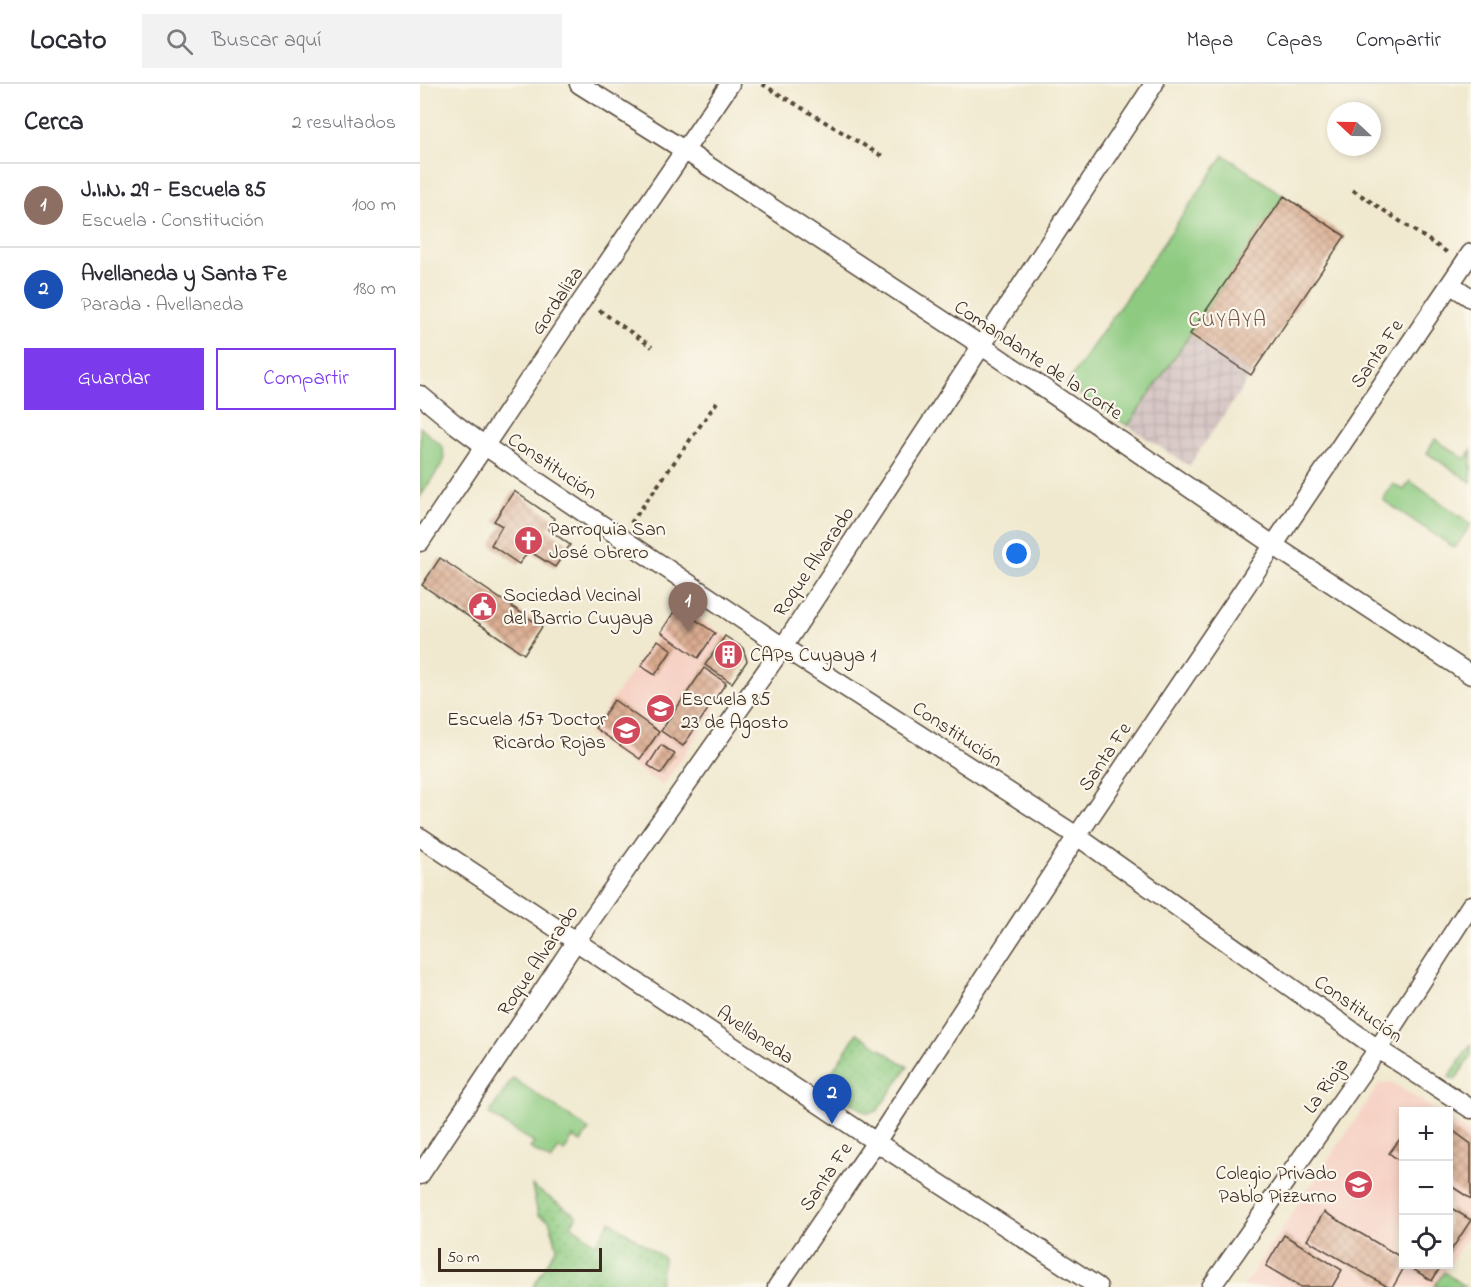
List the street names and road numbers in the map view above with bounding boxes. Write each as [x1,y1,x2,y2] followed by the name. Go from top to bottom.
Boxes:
[524,261,592,342] street label: Gordaliza
[948,294,1128,428] street label: Comandante de la Corte
[1344,314,1412,395] street label: Santa Fe
[501,426,602,508] street label: Constitución
[767,501,863,624] street label: Roque Alvarado
[906,695,1008,775] street label: Constitución
[1072,717,1140,798] street label: Santa Fe
[491,900,587,1023] street label: Roque Alvarado
[1307,969,1408,1051] street label: Constitución
[710,999,799,1073] street label: Avellaneda
[1297,1052,1357,1120] street label: La Rioja
[793,1137,861,1218] street label: Santa Fe

